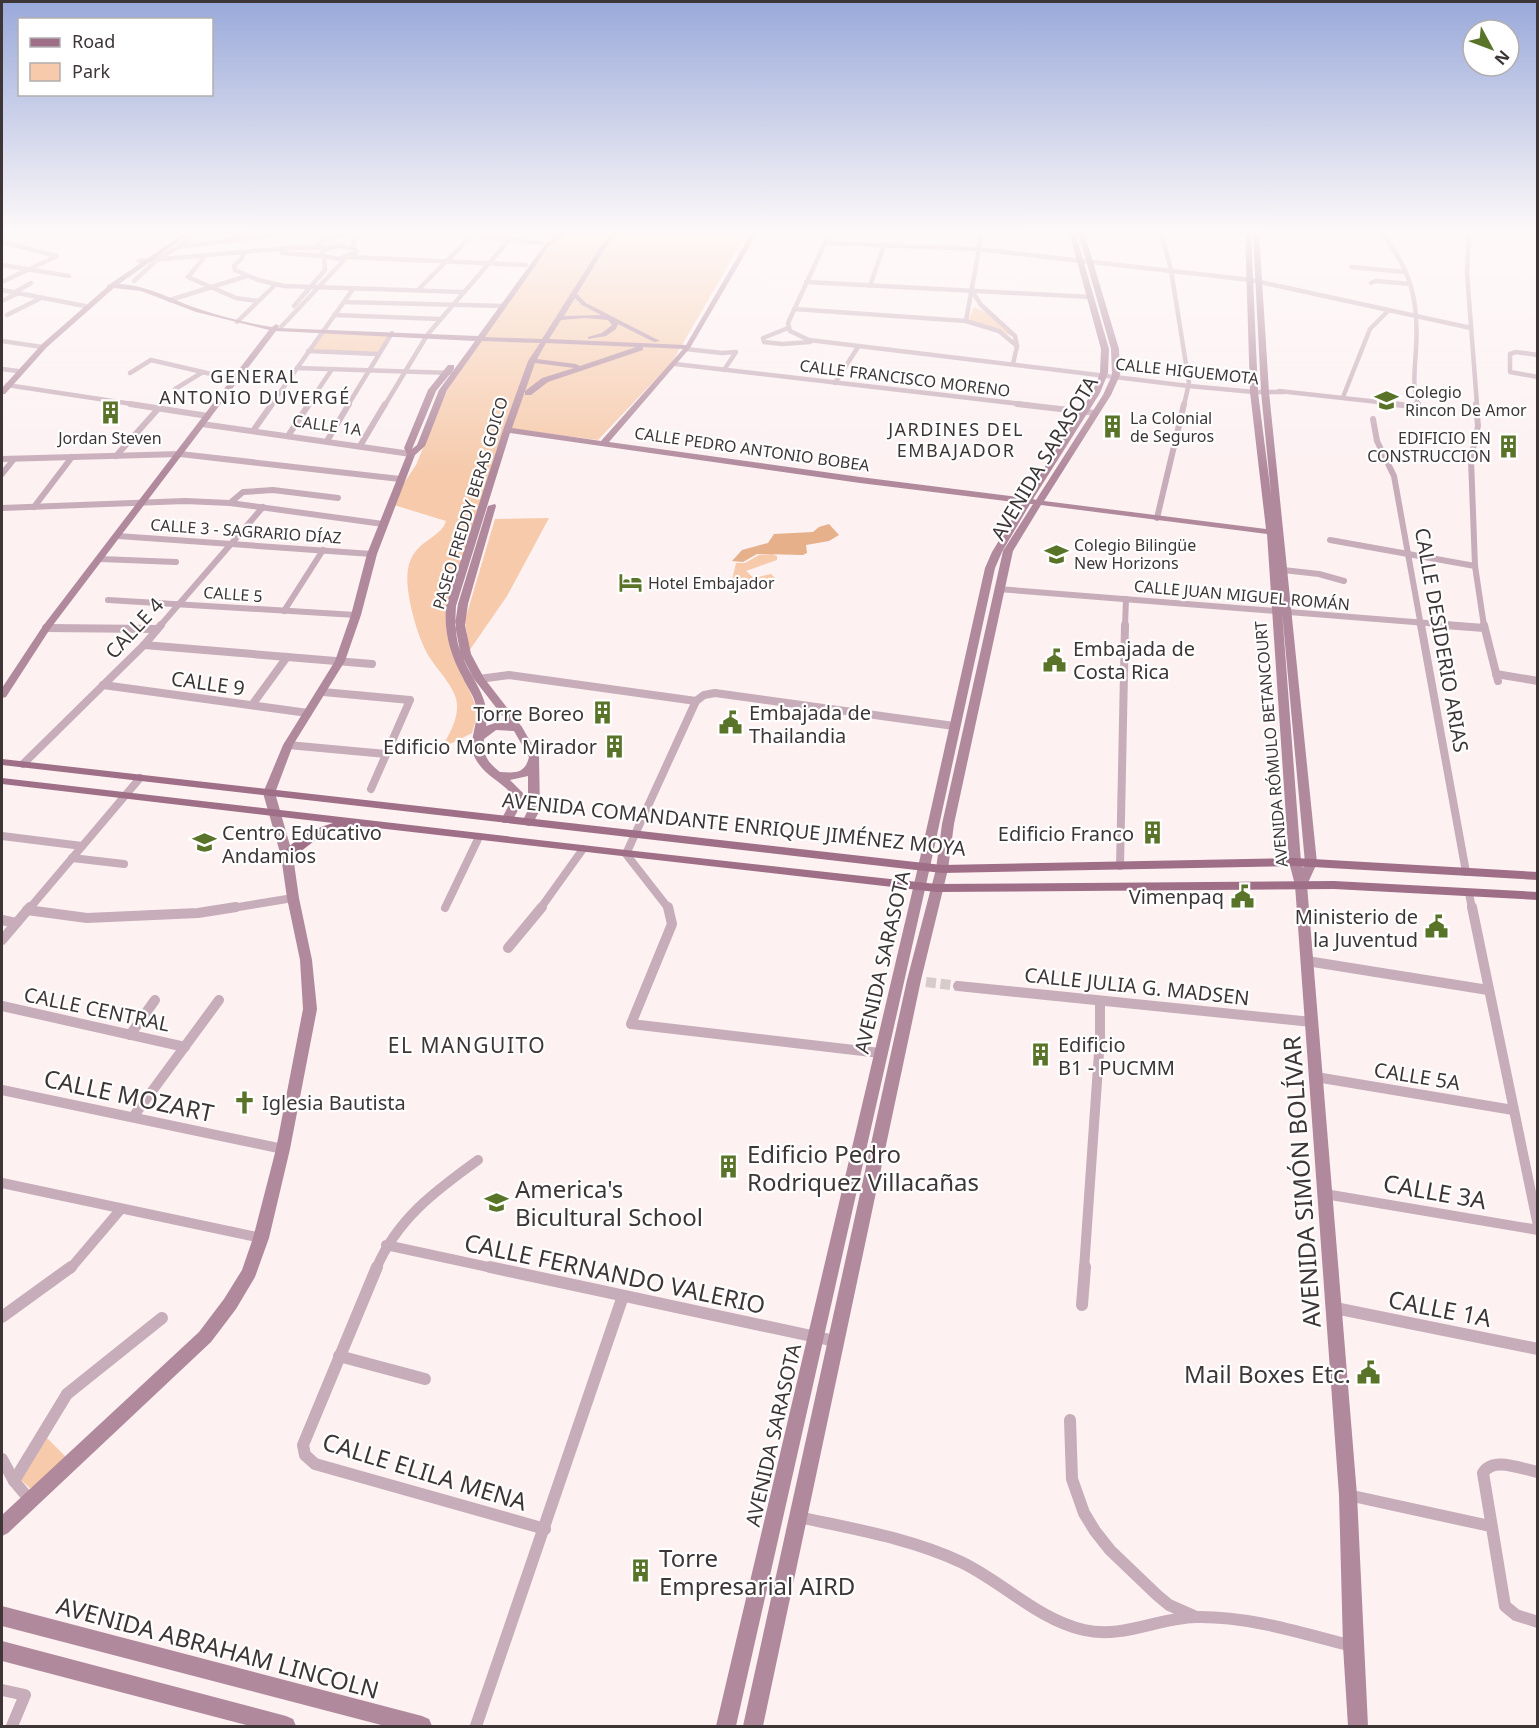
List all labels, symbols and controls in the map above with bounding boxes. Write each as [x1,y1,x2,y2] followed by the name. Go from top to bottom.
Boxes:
[18,18,213,96] legend
[1461,18,1521,78] north arrow
[72,29,115,53] text: Road
[1490,46,1515,70] text: N
[72,59,110,83] text: Park
[1114,353,1261,390] street label: CALLE HIGUEMOTA
[798,354,1012,402] street label: CALLE FRANCISCO MORENO
[159,364,351,409] district label: GENERAL ANTONIO DUVERGÉ
[984,371,1104,545] street label: AVENIDA SARASOTA
[1405,381,1527,421] place label: Colegio Rincon De Amor
[1374,388,1400,414] school or university icon: Colegio Rincon De Amor
[427,394,513,612] street label: PASEO FREDDY BERAS GOICO
[97,400,123,426] building icon: Jordan Steven
[1130,407,1214,447] place label: La Colonial de Seguros
[291,409,364,441] street label: CALLE 1A
[1099,414,1125,440] building icon: La Colonial de Seguros
[886,417,1024,462] district label: JARDINES DEL EMBAJADOR
[633,422,872,477] street label: CALLE PEDRO ANTONIO BOBEA
[56,427,162,449] place label: Jordan Steven
[1367,427,1491,467] place label: EDIFICIO EN CONSTRUCCION
[1496,434,1522,460] building icon: EDIFICIO EN CONSTRUCCION
[150,513,342,549] street label: CALLE 3 - SAGRARIO DÍAZ
[1409,526,1475,754] street label: CALLE DESIDERIO ARIAS
[1074,534,1196,574] place label: Colegio Bilingüe New Horizons
[1043,541,1069,567] school or university icon: Colegio Bilingüe New Horizons
[617,570,643,596] hotel icon: Hotel Embajador
[648,572,775,594] place label: Hotel Embajador
[1133,575,1351,615] street label: CALLE JUAN MIGUEL ROMÁN
[203,581,263,607] street label: CALLE 5
[99,591,170,664] street label: CALLE 4
[1249,620,1293,868] street label: AVENIDA RÓMULO BETANCOURT
[1073,635,1195,685] place label: Embajada de Costa Rica
[1042,647,1068,673] public building icon: Embajada de Costa Rica
[169,664,247,702] street label: CALLE 9
[749,699,871,749] place label: Embajada de Thailandia
[473,700,584,727] place label: Torre Boreo
[589,700,615,726] building icon: Torre Boreo
[718,710,744,736] public building icon: Embajada de Thailandia
[383,733,597,760] place label: Edificio Monte Mirador
[602,733,628,759] building icon: Edificio Monte Mirador
[501,786,967,862] street label: AVENIDA COMANDANTE ENRIQUE JIMÉNEZ MOYA
[222,819,382,869] place label: Centro Educativo Andamios
[998,820,1134,847] place label: Edificio Franco
[1139,820,1165,846] building icon: Edificio Franco
[191,830,217,856] school or university icon: Centro Educativo Andamios
[848,868,916,1056] street label: AVENIDA SARASOTA
[1129,883,1224,910] place label: Vimenpaq
[1229,883,1255,909] public building icon: Vimenpaq
[1295,903,1418,953] place label: Ministerio de la Juventud
[1423,914,1449,940] public building icon: Ministerio de la Juventud
[1023,961,1251,1011] street label: CALLE JULIA G. MADSEN
[22,980,172,1038] street label: CALLE CENTRAL
[388,1031,546,1059] district label: EL MANGUITO
[1058,1031,1175,1081] place label: Edificio B1 - PUCMM
[1274,1035,1328,1329] street label: AVENIDA SIMÓN BOLÍVAR
[1027,1042,1053,1068] building icon: Edificio B1 - PUCMM
[1372,1056,1462,1096] street label: CALLE 5A
[41,1061,218,1129] street label: CALLE MOZART
[231,1089,257,1115] church icon: Iglesia Bautista
[262,1089,406,1116] place label: Iglesia Bautista
[747,1137,979,1198] place label: Edificio Pedro Rodriquez Villacañas
[716,1154,742,1180] building icon: Edificio Pedro Rodriquez Villacañas
[1381,1166,1490,1216] street label: CALLE 3A
[515,1172,703,1233] place label: America's Bicultural School
[484,1189,510,1215] school or university icon: America's Bicultural School
[462,1225,768,1321] street label: CALLE FERNANDO VALERIO
[1386,1282,1495,1334] street label: CALLE 1A
[739,1341,807,1529] street label: AVENIDA SARASOTA
[1184,1357,1351,1390] place label: Mail Boxes Etc.
[1356,1360,1382,1386] public building icon: Mail Boxes Etc.
[319,1424,532,1518] street label: CALLE ELILA MENA
[659,1541,855,1602] place label: Torre Empresarial AIRD
[628,1558,654,1584] building icon: Torre Empresarial AIRD
[53,1588,383,1706] street label: AVENIDA ABRAHAM LINCOLN

